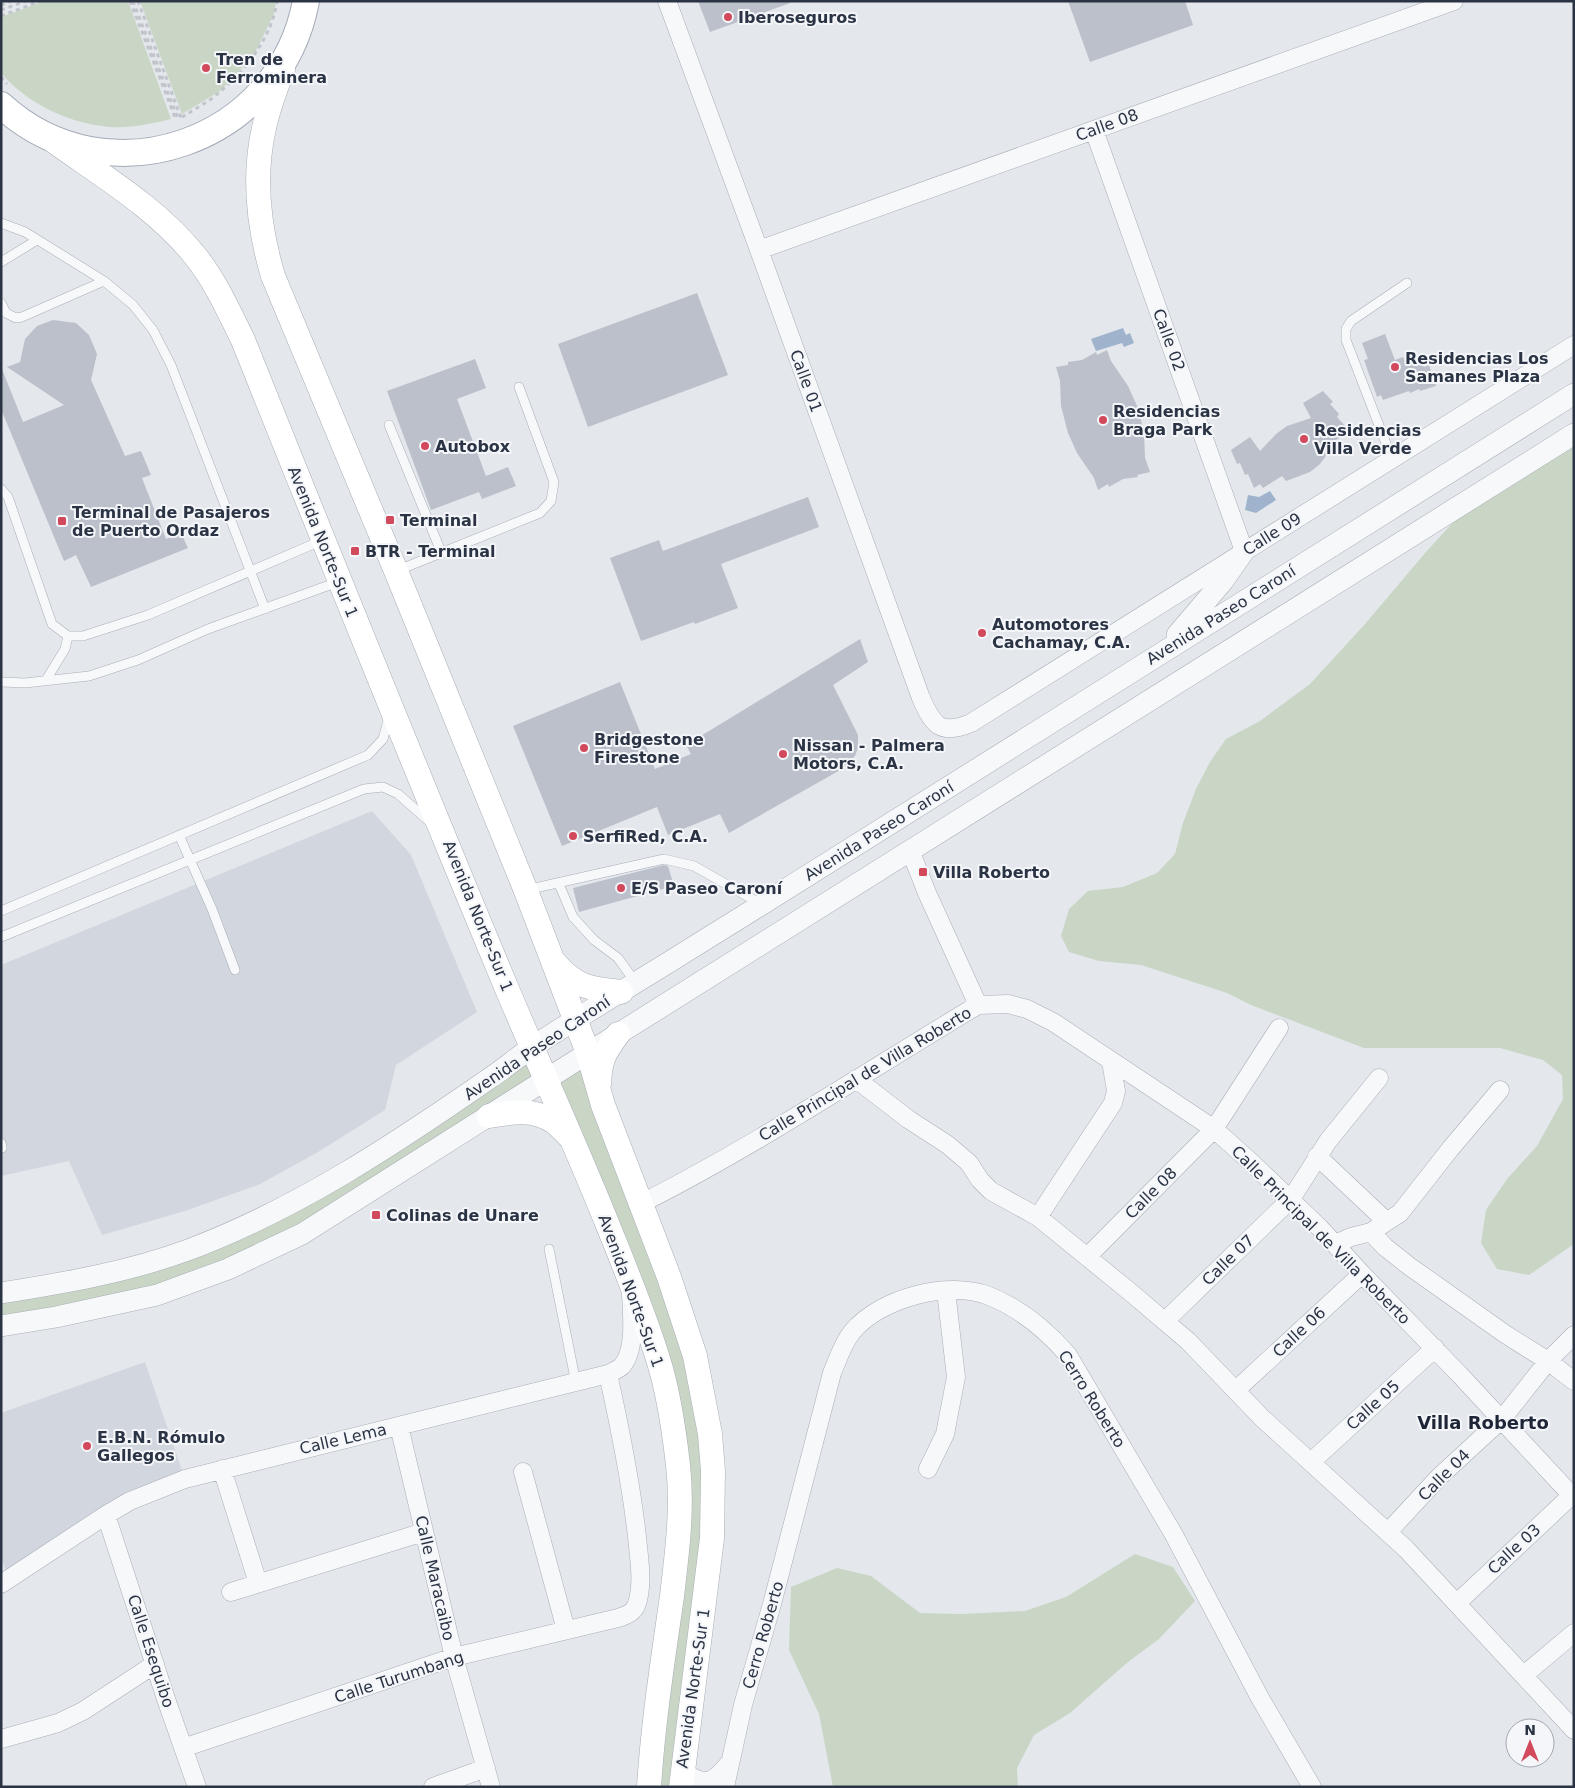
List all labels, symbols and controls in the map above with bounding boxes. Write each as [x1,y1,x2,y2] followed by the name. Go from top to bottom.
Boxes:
[738,8,857,27] place label: Iberoseguros
[722,11,734,23] marker: Iberoseguros
[216,50,327,87] place label: Tren de Ferrominera
[200,62,212,74] marker: Tren de Ferrominera
[1073,105,1141,145] street label: Calle 08
[1149,306,1189,374] street label: Calle 02
[786,347,826,415] street label: Calle 01
[1405,349,1548,386] place label: Residencias Los Samanes Plaza
[1389,361,1401,373] marker: Residencias Los Samanes Plaza
[1113,402,1220,439] place label: Residencias Braga Park
[1097,414,1109,426] marker: Residencias Braga Park
[1314,421,1421,458] place label: Residencias Villa Verde
[1298,433,1310,445] marker: Residencias Villa Verde
[435,437,511,456] place label: Autobox
[419,440,431,452] marker: Autobox
[284,464,362,620] street label: Avenida Norte-Sur 1
[72,503,270,540] place label: Terminal de Pasajeros de Puerto Ordaz
[1239,509,1305,559] street label: Calle 09
[400,511,477,530] place label: Terminal
[384,514,396,526] marker: Terminal
[56,515,68,527] marker: Terminal de Pasajeros de Puerto Ordaz
[365,542,496,561] place label: BTR - Terminal
[349,545,361,557] marker: BTR - Terminal
[1143,561,1300,669] street label: Avenida Paseo Caroní
[992,615,1131,652] place label: Automotores Cachamay, C.A.
[976,627,988,639] marker: Automotores Cachamay, C.A.
[594,730,704,767] place label: Bridgestone Firestone
[793,736,945,773] place label: Nissan - Palmera Motors, C.A.
[578,742,590,754] marker: Bridgestone Firestone
[777,748,789,760] marker: Nissan - Palmera Motors, C.A.
[801,777,958,885] street label: Avenida Paseo Caroní
[583,827,708,846] place label: SerfiRed, C.A.
[567,830,579,842] marker: SerfiRed, C.A.
[439,838,517,994] street label: Avenida Norte-Sur 1
[933,863,1050,882] place label: Villa Roberto
[917,866,929,878] marker: Villa Roberto
[631,879,784,898] place label: E/S Paseo Caroní
[615,882,627,894] marker: E/S Paseo Caroní
[460,992,614,1104] street label: Avenida Paseo Caroní
[755,1003,975,1145] street label: Calle Principal de Villa Roberto
[1228,1142,1414,1328] street label: Calle Principal de Villa Roberto
[1121,1163,1181,1223] street label: Calle 08
[386,1206,539,1225] place label: Colinas de Unare
[370,1209,382,1221] marker: Colinas de Unare
[594,1212,668,1370] street label: Avenida Norte-Sur 1
[1198,1231,1258,1289] street label: Calle 07
[1269,1303,1329,1361] street label: Calle 06
[1054,1347,1130,1451] street label: Cerro Roberto
[1342,1376,1404,1434] street label: Calle 05
[1417,1412,1549,1433] district label: Villa Roberto
[298,1420,388,1458] street label: Calle Lema
[97,1428,225,1465] place label: E.B.N. Rómulo Gallegos
[81,1440,93,1452] marker: E.B.N. Rómulo Gallegos
[1414,1445,1474,1505] street label: Calle 04
[411,1514,459,1642] street label: Calle Maracaibo
[1484,1520,1544,1578] street label: Calle 03
[739,1579,787,1691] street label: Cerro Roberto
[124,1592,178,1710] street label: Calle Esequibo
[672,1607,714,1769] street label: Avenida Norte-Sur 1
[332,1647,466,1707] street label: Calle Turumbang
[1505,1718,1555,1768] north arrow
[1524,1722,1536,1738] text: N

